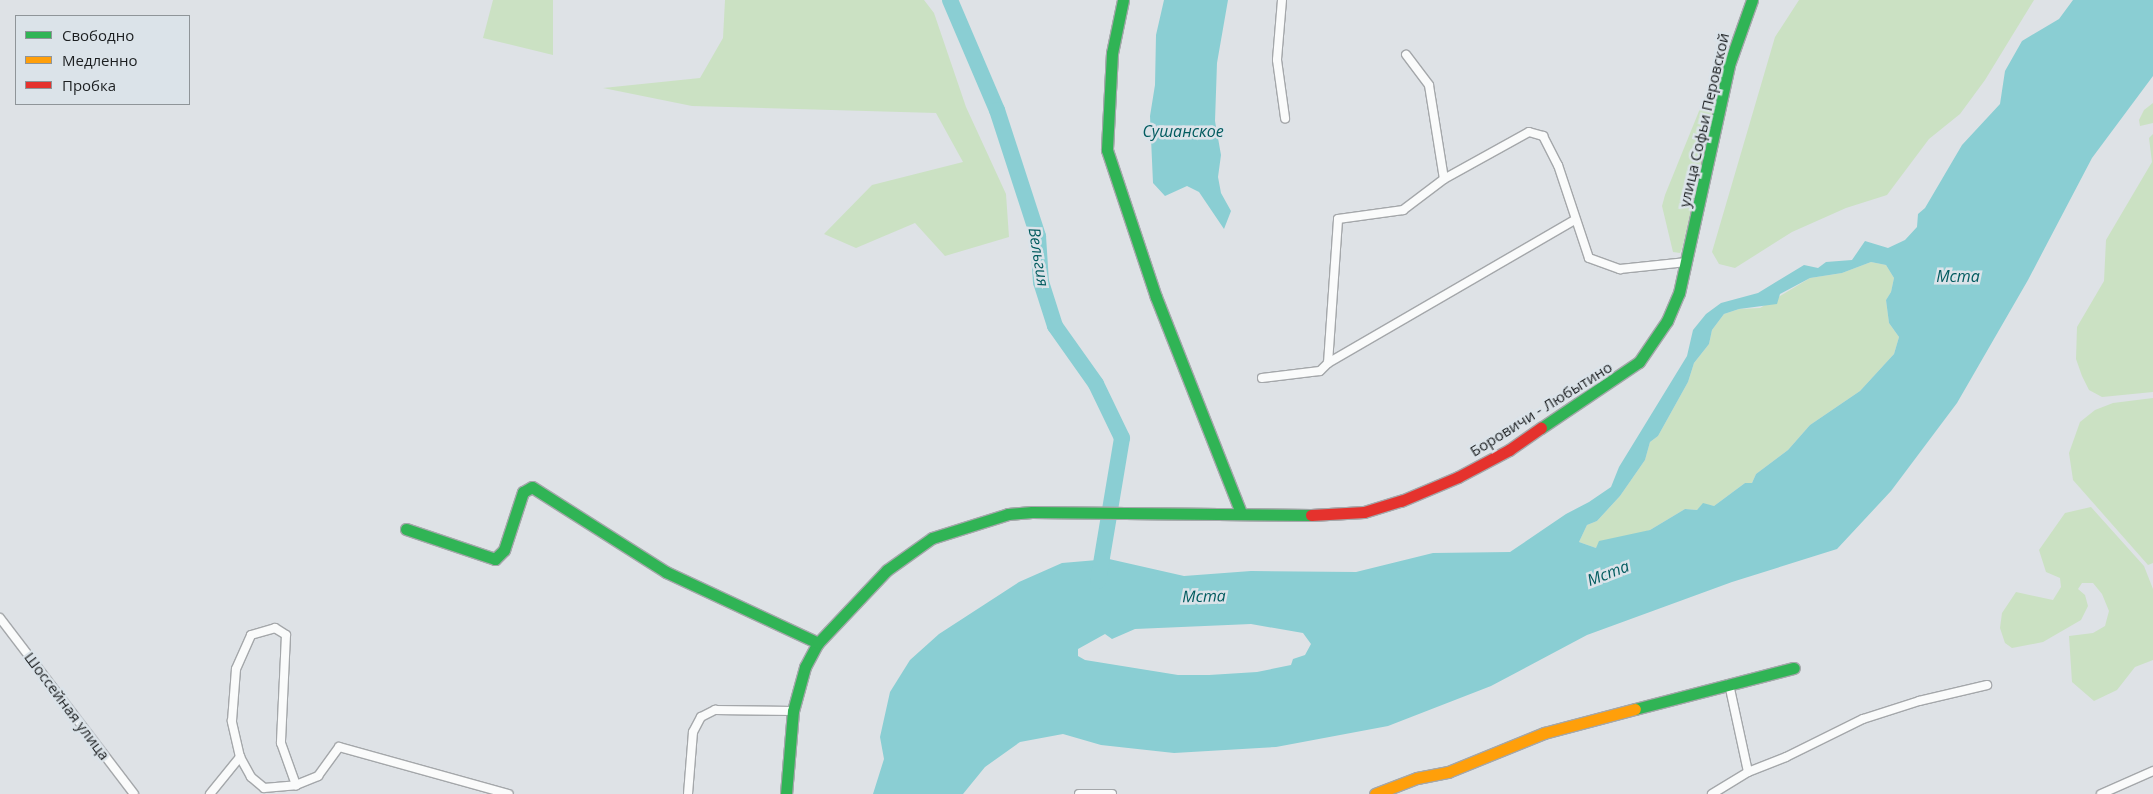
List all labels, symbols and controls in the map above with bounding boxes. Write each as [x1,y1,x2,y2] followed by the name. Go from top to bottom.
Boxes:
[15,15,190,105] legend
[62,25,134,45] text: Свободно
[1675,31,1733,209] street label: улица Софьи Перовской
[62,50,138,70] text: Медленно
[62,75,116,95] text: Пробка
[1142,121,1224,141] water label: Сушанское
[1025,226,1053,288] water label: Вельгия
[1936,266,1980,286] water label: Мста
[1467,358,1615,460] street label: Боровичи - Любытино
[1584,556,1632,590] water label: Мста
[1182,586,1226,606] water label: Мста
[21,649,113,763] street label: Шоссейная улица

